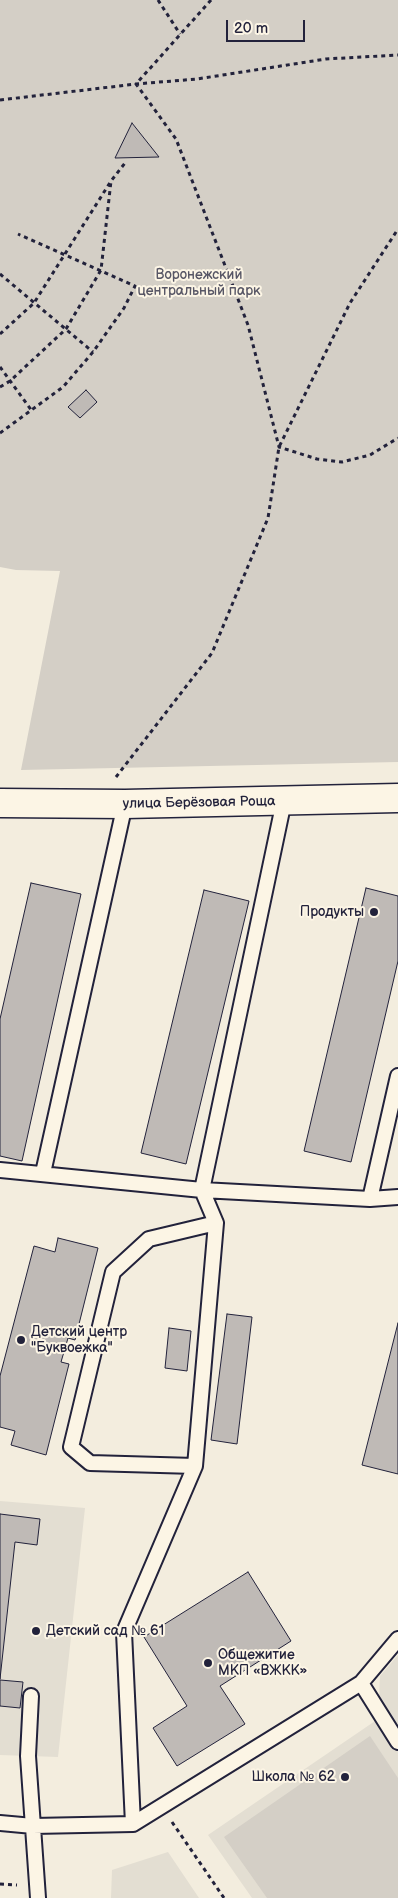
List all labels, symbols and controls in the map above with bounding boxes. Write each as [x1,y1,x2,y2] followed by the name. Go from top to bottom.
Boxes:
[228,10,307,42] scale bar
[234,19,268,38] text: 20 m
[137,267,261,300] park label: Воронежский центральный парк
[123,793,275,813] street label: улица Берёзовая Роща
[300,904,364,920] place label: Продукты
[368,906,380,918] marker: Продукты
[31,1324,127,1356] place label: Детский центр "Буквоежка"
[15,1334,27,1346] marker: Детский центр "Буквоежка"
[46,1623,164,1639] place label: Детский сад № 61
[30,1625,42,1637] marker: Детский сад № 61
[218,1647,307,1680] place label: Общежитие МКП «ВЖКК»
[202,1657,214,1669] marker: Общежитие МКП «ВЖКК»
[251,1769,335,1785] place label: Школа № 62
[339,1771,351,1783] marker: Школа № 62

